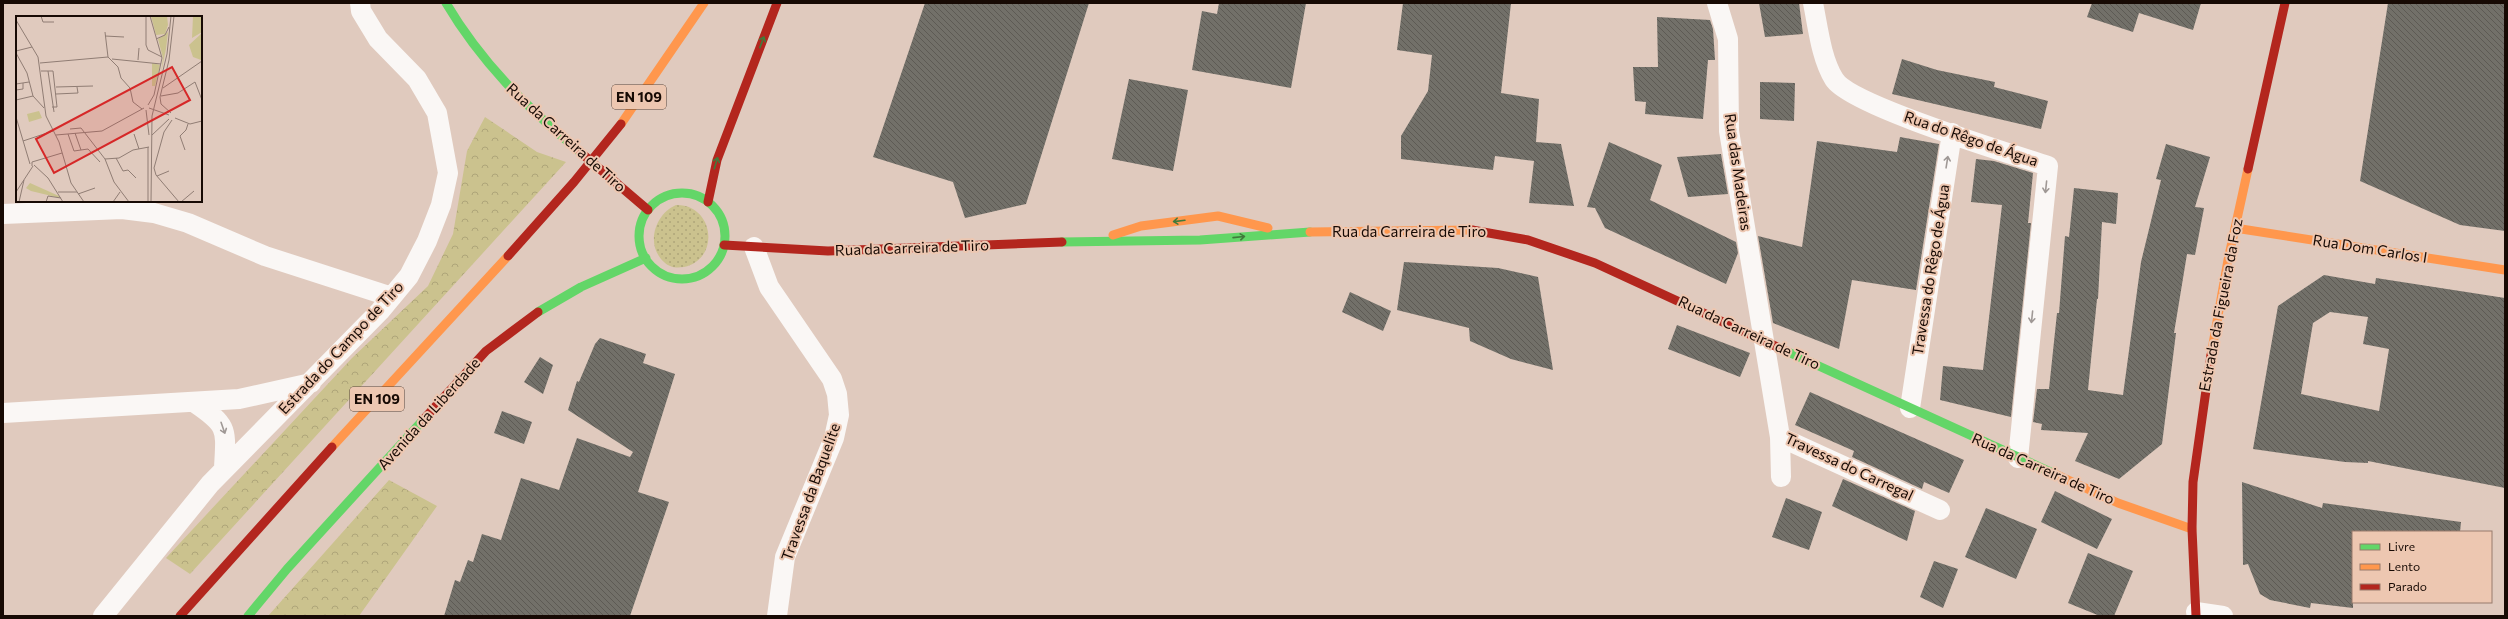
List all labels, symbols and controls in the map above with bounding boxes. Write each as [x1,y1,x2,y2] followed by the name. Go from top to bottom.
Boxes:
[16,16,202,202] inset map
[759,36,766,48] one-way arrow
[503,79,630,196] street label: Rua da Carreira de Tiro
[612,85,666,109] road number: EN 109
[1902,106,2041,169] street label: Rua do Rêgo de Água
[1722,112,1756,232] street label: Rua das Madeiras
[1944,155,1952,168] one-way arrow
[713,157,720,170] one-way arrow
[2042,180,2049,193] one-way arrow
[1907,183,1952,357] street label: Travessa do Rêgo de Água
[1173,217,1186,225] one-way arrow
[2194,217,2246,393] street label: Estrada da Figueira da Foz
[1332,222,1486,240] street label: Rua da Carreira de Tiro
[2312,230,2429,266] street label: Rua Dom Carlos I
[1232,233,1245,241] one-way arrow
[835,235,989,259] street label: Rua da Carreira de Tiro
[274,277,407,417] street label: Estrada do Campo de Tiro
[1676,291,1823,373] street label: Rua da Carreira de Tiro
[2029,310,2036,323] one-way arrow
[373,354,483,473] street label: Avenida da Liberdade
[350,387,404,411] road number: EN 109
[777,420,843,563] street label: Travessa da Baquelite
[220,422,227,435] one-way arrow
[1782,428,1916,504] street label: Travessa do Carregal
[1969,428,2118,508] street label: Rua da Carreira de Tiro
[2352,531,2492,603] legend
[2388,539,2415,553] text: Livre
[2388,559,2420,573] text: Lento
[2388,579,2427,593] text: Parado

